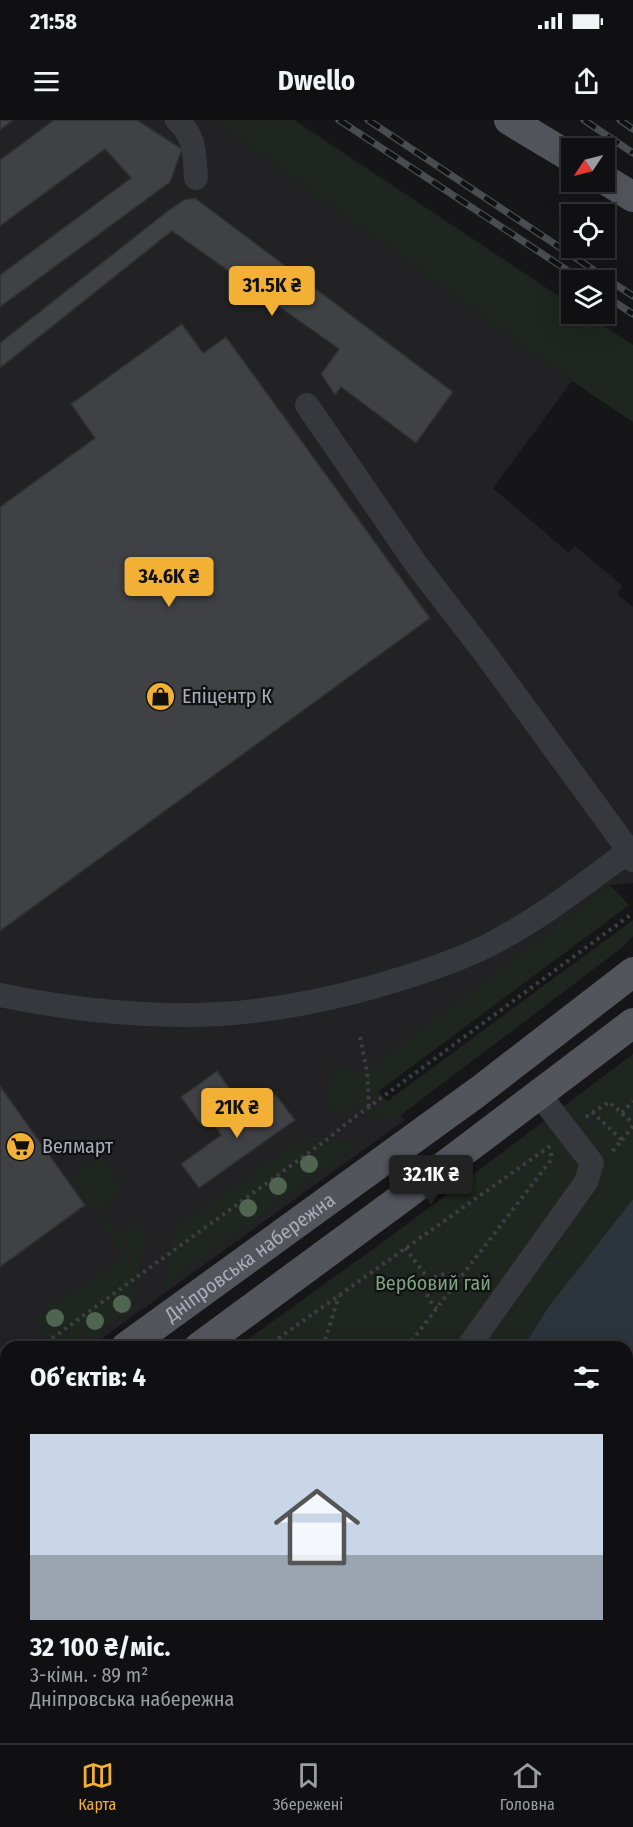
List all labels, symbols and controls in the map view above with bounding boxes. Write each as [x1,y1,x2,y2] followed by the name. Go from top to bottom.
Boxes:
[30,8,77,35] text: 21:58
[30,65,63,98] icon: menu
[278,65,355,97] text: Dwello
[570,65,603,98] icon: share
[561,138,615,192] north arrow
[561,138,615,324] map controls
[561,204,615,258] button: locate
[217,266,327,317] pin: 31.5K ₴
[561,270,615,324] button: layers
[243,273,301,297] text: 31.5K ₴
[114,557,224,608] pin: 34.6K ₴
[139,564,199,588] text: 34.6K ₴
[145,680,177,712] shop icon: Епіцентр К
[182,684,272,708] place label: Епіцентр К
[195,1088,279,1139] pin: 21K ₴
[215,1095,259,1119] text: 21K ₴
[5,1130,37,1162] supermarket icon: Велмарт
[42,1134,114,1158] place label: Велмарт
[376,1155,486,1206] pin: 32.1K ₴
[403,1162,459,1186] text: 32.1K ₴
[159,1187,340,1327] street label: Дніпровська набережна
[375,1271,491,1295] park label: Вербовий гай
[570,1361,603,1394] icon: filters
[30,1362,146,1393] text: Об’єктів: 4
[263,1473,371,1581] icon: home
[30,1632,171,1663] text: 32 100 ₴/міс.
[30,1663,148,1687] text: 3-кімн. · 89 m²
[30,1687,234,1711] text: Дніпровська набережна
[78,1759,116,1814] tab: Карта
[273,1759,343,1814] tab: Збережені
[500,1759,555,1814] tab: Головна

